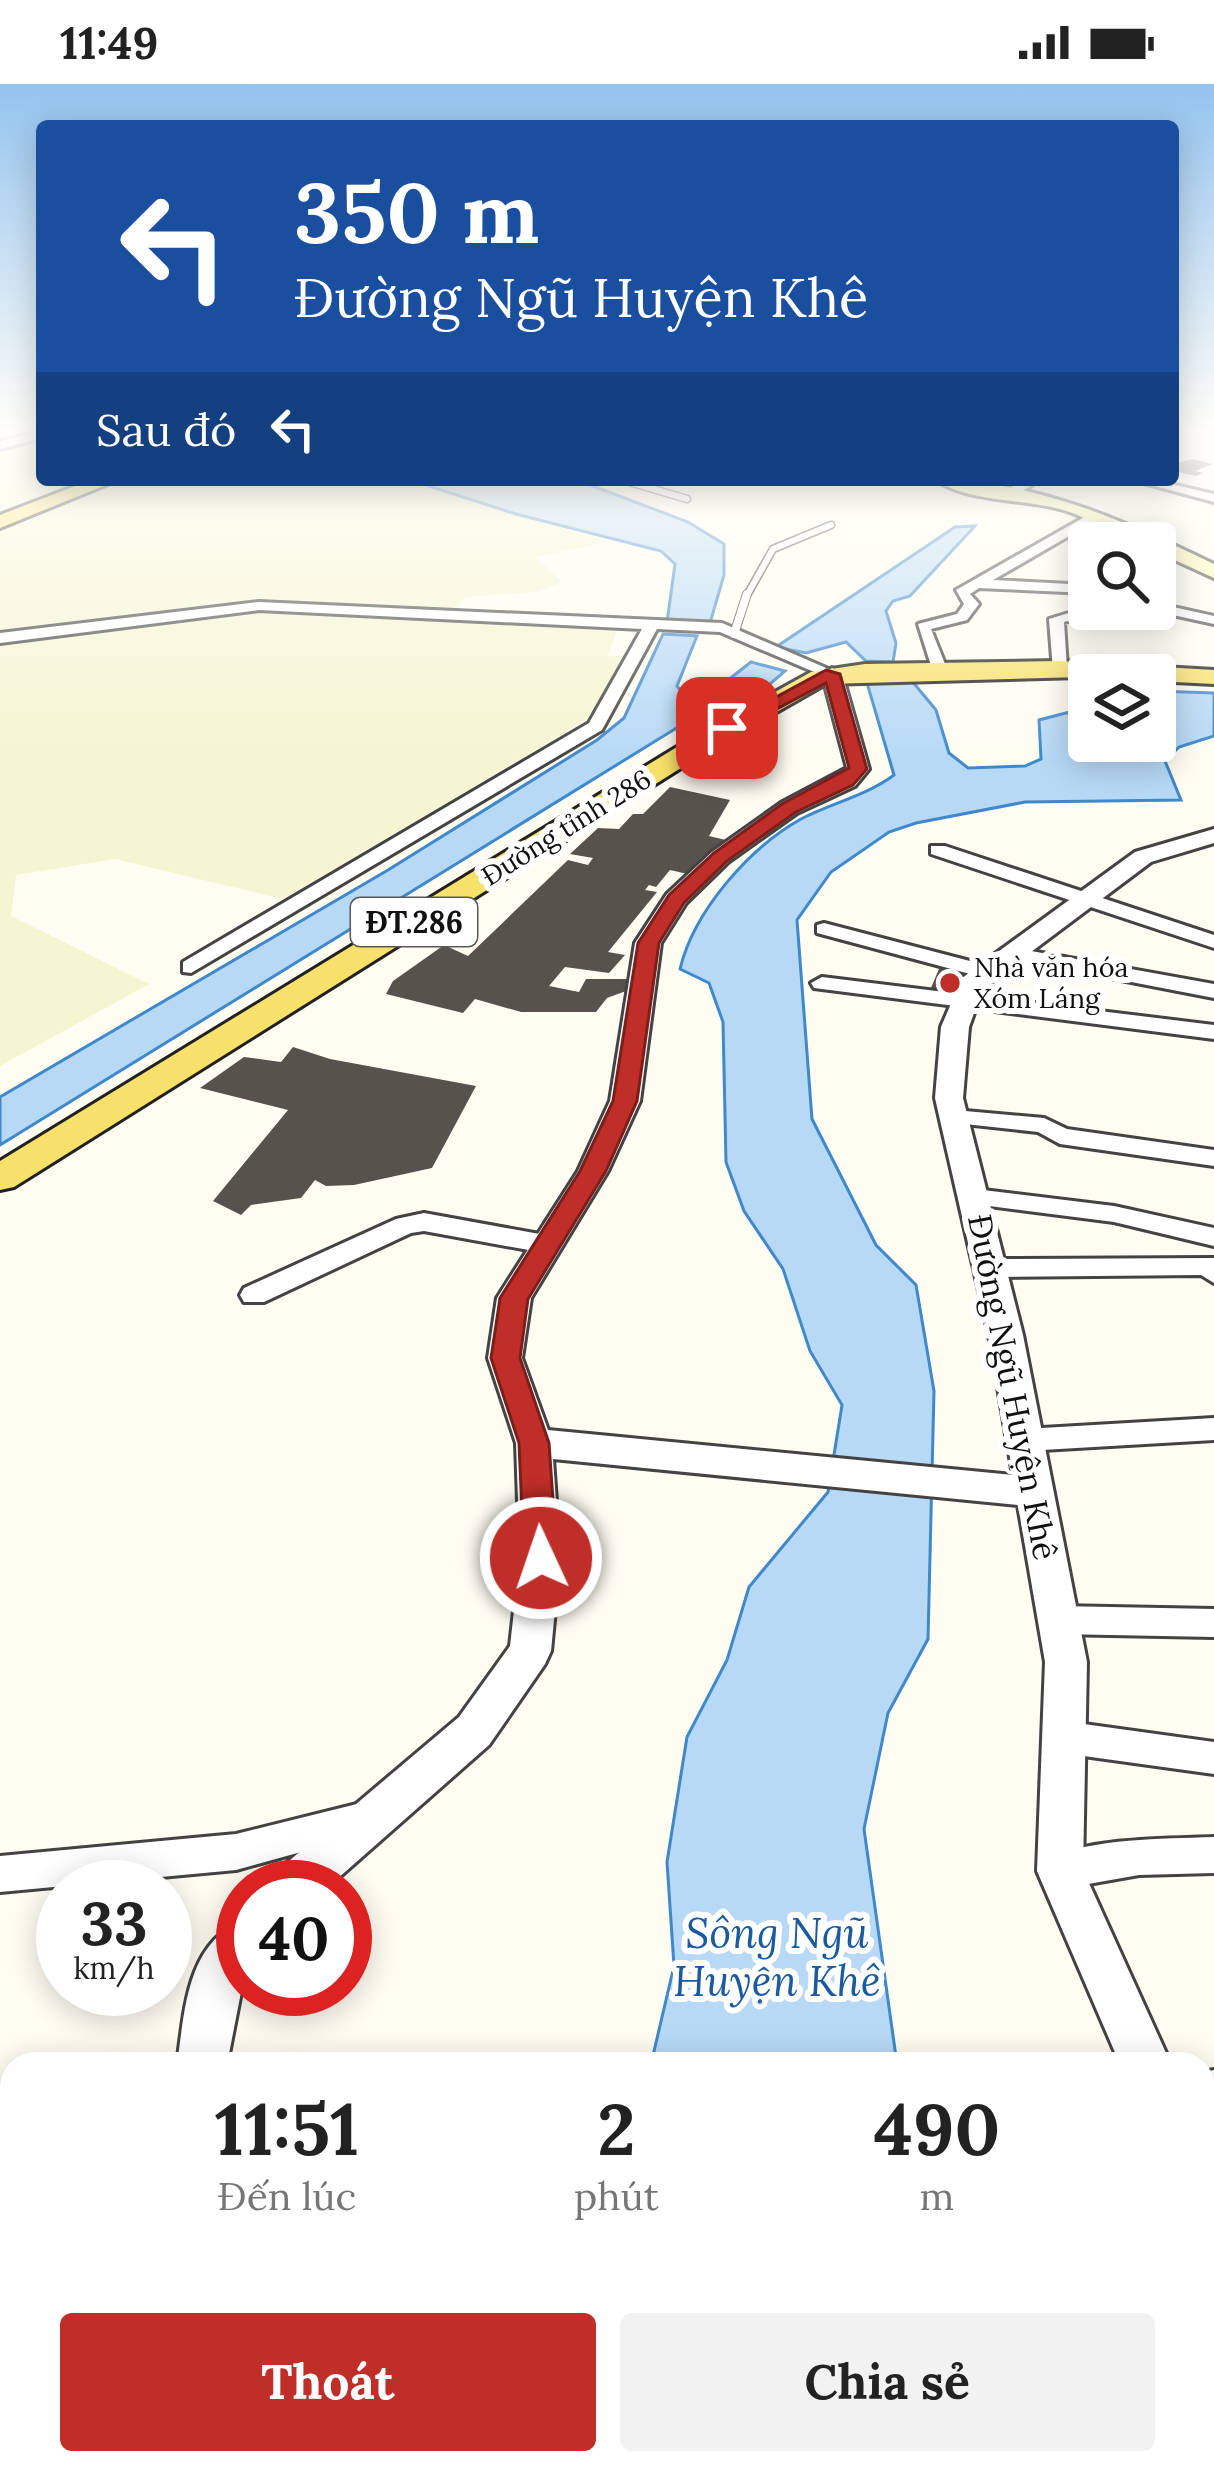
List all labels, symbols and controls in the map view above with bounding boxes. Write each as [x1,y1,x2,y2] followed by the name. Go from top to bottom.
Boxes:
[60,14,158,71] text: 11:49
[294,158,539,266] text: 350 m
[96,168,252,324] icon: left
[294,263,868,332] text: Đường Ngũ Huyện Khê
[260,396,326,462] icon: left
[96,401,236,458] text: Sau đó
[1068,522,1176,762] map controls
[1068,522,1176,630] button: search
[1068,654,1176,762] button: layers
[676,677,778,779] pin
[694,695,760,761] icon: arrive
[475,761,657,893] street label: Đường tỉnh 286
[351,898,477,946] road number: ĐT.286
[974,950,1129,1015] place label: Nhà văn hóa Xóm Láng
[937,970,963,996] marker: Nhà văn hóa Xóm Láng
[959,1211,1067,1563] street label: Đường Ngũ Huyện Khê
[478,1495,604,1621] position arrow
[216,1860,372,2016] speed limit sign: 40
[80,1885,148,1961] text: 33
[673,1906,881,2008] water label: Sông Ngũ Huyện Khê
[73,1949,155,1987] text: km/h
[215,2083,359,2175] text: 11:51
[597,2083,636,2175] text: 2
[874,2083,1000,2175] text: 490
[218,2171,356,2221] text: Đến lúc
[574,2171,659,2221] text: phút
[920,2171,954,2221] text: m
[60,2313,596,2451] button: Thoát
[620,2313,1155,2451] button: Chia sẻ

